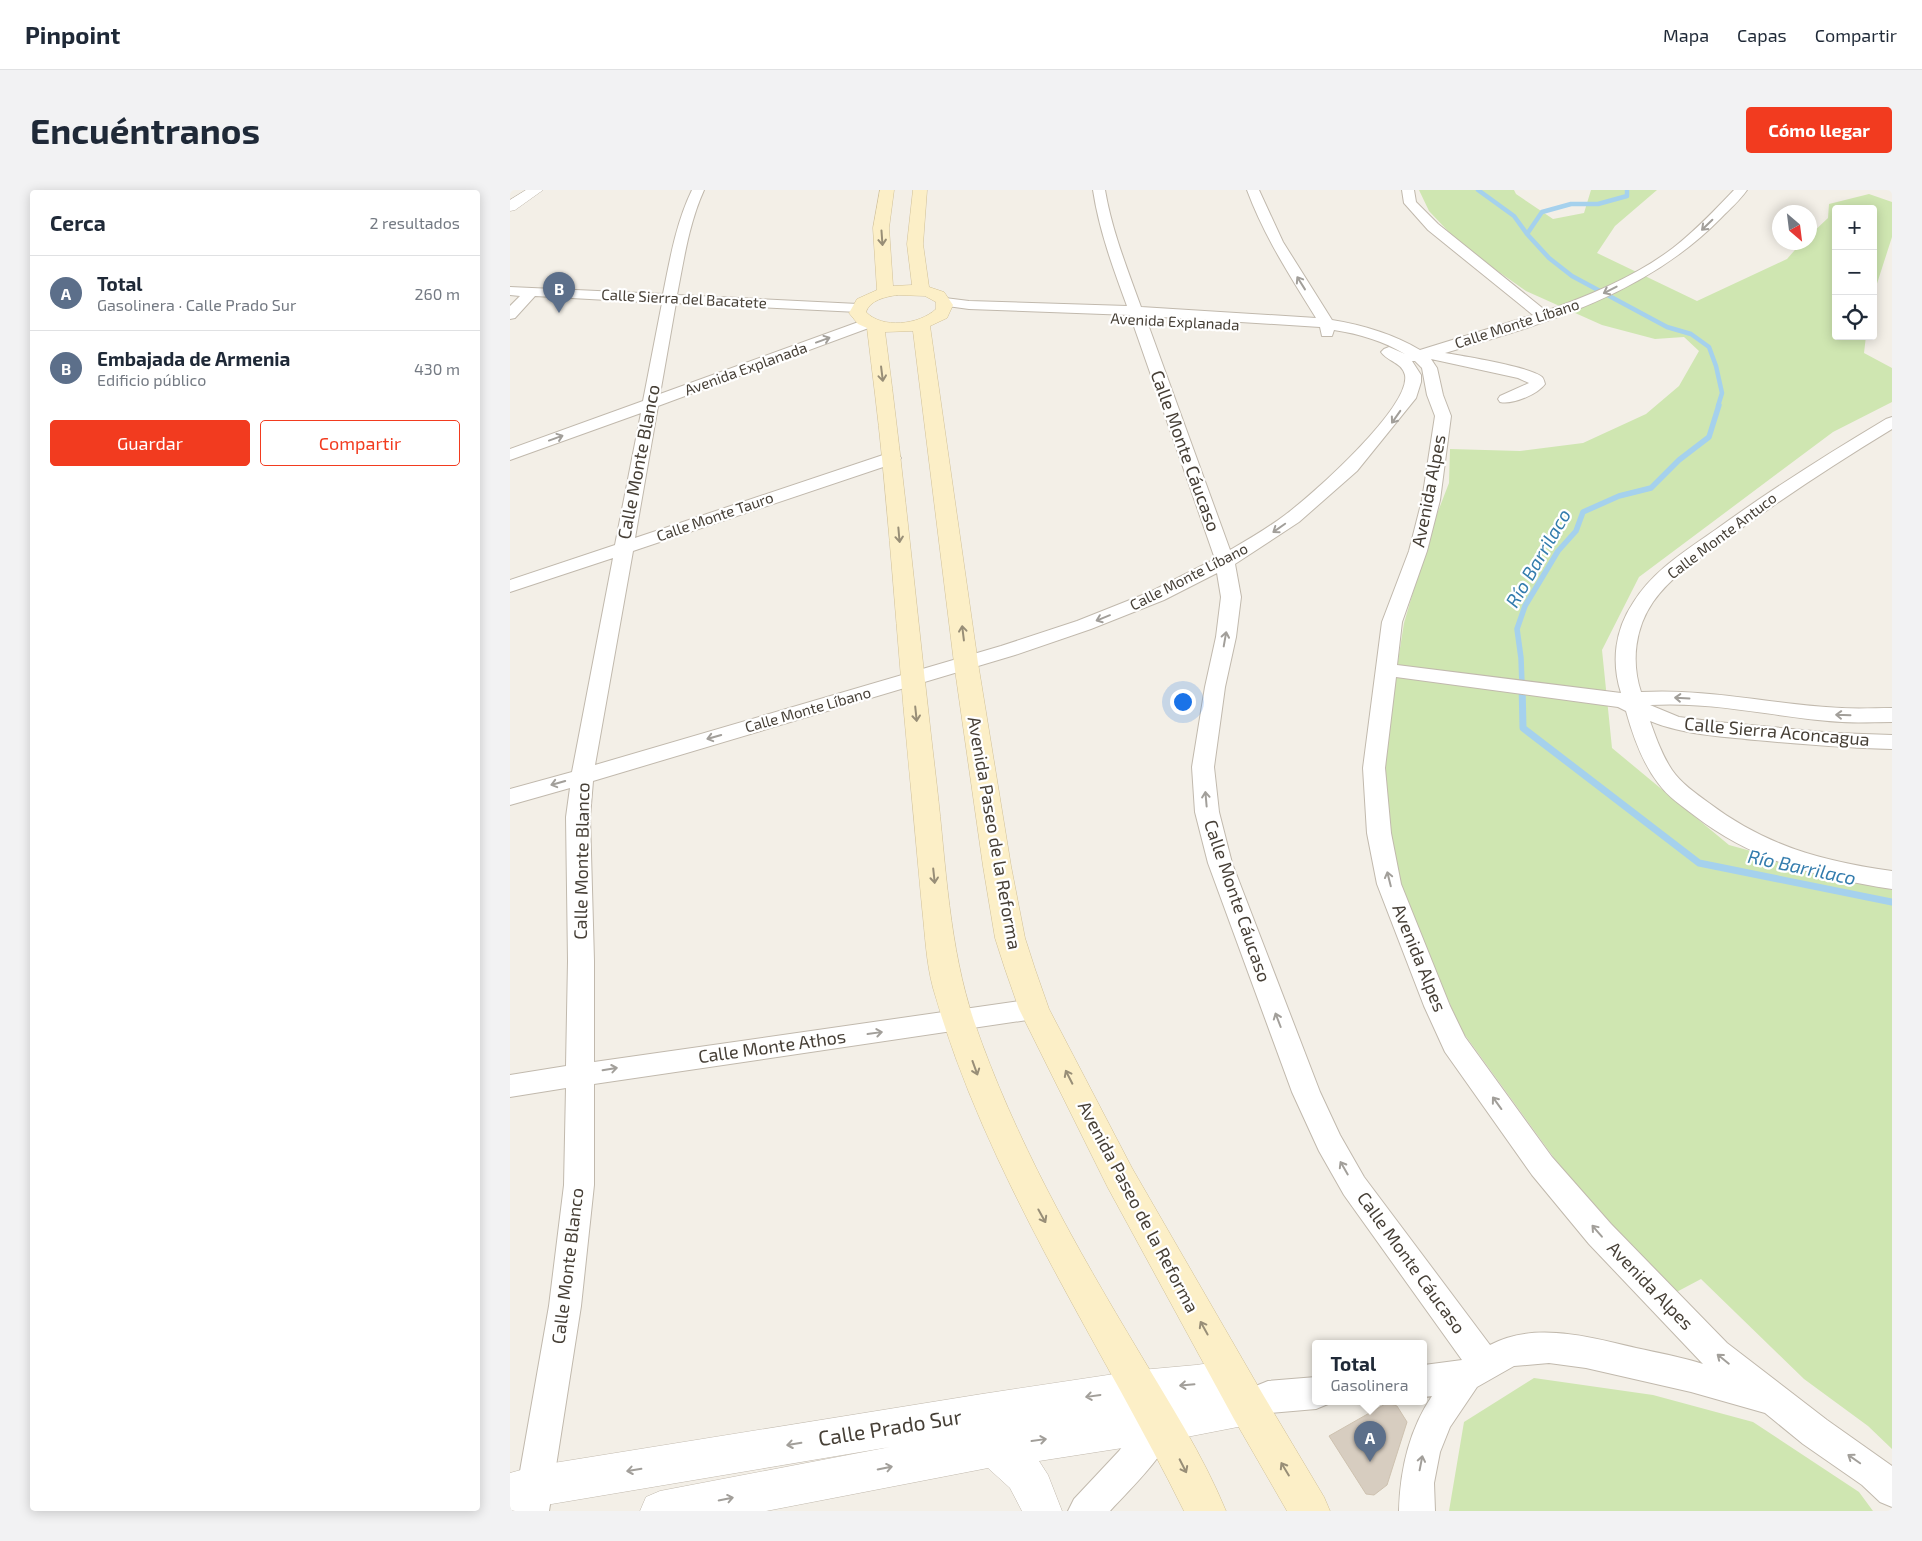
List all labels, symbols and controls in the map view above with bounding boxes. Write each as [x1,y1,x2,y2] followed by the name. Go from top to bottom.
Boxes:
[25,20,120,49] text: Pinpoint
[1663,24,1709,46] text: Mapa
[1737,24,1787,46] text: Capas
[1815,24,1897,46] text: Compartir
[1746,107,1892,153] button: Cómo llegar
[30,109,260,151] text: Encuéntranos
[1772,205,1817,250] north arrow
[1832,205,1877,340] map controls
[1832,205,1877,250] button: +
[50,210,106,235] text: Cerca
[369,213,460,232] text: 2 resultados
[1701,219,1713,231] one-way arrow
[877,230,886,246] one-way arrow
[1832,250,1877,295] button: −
[97,272,143,295] text: Total
[543,272,575,313] pin: B
[1296,276,1306,290] one-way arrow
[61,284,71,303] text: A
[415,284,460,303] text: 260 m
[601,285,767,311] street label: Calle Sierra del Bacatete
[1603,286,1618,295] one-way arrow
[1452,294,1581,352] street label: Calle Monte Líbano
[97,295,296,314] text: Gasolinera · Calle Prado Sur
[1832,295,1877,340] button: locate
[1110,309,1240,333] street label: Avenida Explanada
[815,335,830,344] one-way arrow
[682,338,809,399] street label: Avenida Explanada
[97,347,290,370] text: Embajada de Armenia
[61,359,71,378] text: B
[414,359,460,378] text: 430 m
[877,365,887,381] one-way arrow
[1147,367,1225,534] street label: Calle Monte Cáucaso
[97,370,206,389] text: Edificio público
[612,383,664,541] street label: Calle Monte Blanco
[1391,409,1401,423] one-way arrow
[50,420,250,466] button: Guardar
[260,420,460,466] button: Compartir
[548,433,563,442] one-way arrow
[1406,433,1450,549] street label: Avenida Alpes
[654,488,776,545] street label: Calle Monte Tauro
[1663,488,1780,582] street label: Calle Monte Antuco
[1500,504,1575,611] water label: Río Barrilaco
[1272,523,1286,533] one-way arrow
[895,527,904,543] one-way arrow
[1127,539,1251,614] street label: Calle Monte Líbano
[1096,614,1111,623] one-way arrow
[957,626,967,642] one-way arrow
[1221,631,1231,647] one-way arrow
[743,682,873,736] street label: Calle Monte Líbano
[1170,689,1196,715] your location
[1674,694,1690,703] one-way arrow
[911,706,921,722] one-way arrow
[1836,710,1852,719] one-way arrow
[1683,712,1871,750] street label: Calle Sierra Aconcagua
[964,715,1026,951] street label: Avenida Paseo de la Reforma
[707,733,723,743] one-way arrow
[551,779,567,788] one-way arrow
[569,782,593,940] street label: Calle Monte Blanco
[1201,792,1211,808] one-way arrow
[1200,817,1276,985] street label: Calle Monte Cáucaso
[1746,844,1858,889] water label: Río Barrilaco
[929,867,939,883] one-way arrow
[1384,872,1393,888] one-way arrow
[1388,900,1452,1015] street label: Avenida Alpes
[1273,1012,1282,1028] one-way arrow
[697,1025,847,1067] street label: Calle Monte Athos
[867,1028,883,1038] one-way arrow
[971,1060,980,1075] one-way arrow
[602,1064,618,1074] one-way arrow
[1064,1070,1074,1085] one-way arrow
[1492,1096,1502,1110] one-way arrow
[1074,1097,1204,1316] street label: Avenida Paseo de la Reforma
[1339,1161,1349,1175] one-way arrow
[547,1186,588,1345] street label: Calle Monte Blanco
[1353,1187,1471,1338] street label: Calle Monte Cáucaso
[1038,1208,1048,1222] one-way arrow
[1591,1224,1603,1237] one-way arrow
[1603,1237,1698,1334] street label: Avenida Alpes
[1199,1321,1209,1336] one-way arrow
[1312,1340,1427,1405] popup
[1331,1352,1376,1375] text: Total
[1716,1354,1729,1365] one-way arrow
[1331,1375,1408,1394] text: Gasolinera
[1179,1380,1195,1390] one-way arrow
[1085,1392,1101,1402] one-way arrow
[816,1403,964,1450] street label: Calle Prado Sur
[1354,1421,1386,1462] pin: A
[1030,1435,1046,1445] one-way arrow
[787,1439,803,1449] one-way arrow
[1847,1454,1861,1464] one-way arrow
[1417,1455,1427,1471] one-way arrow
[1179,1458,1188,1473] one-way arrow
[877,1463,893,1472] one-way arrow
[1280,1463,1290,1477] one-way arrow
[626,1465,642,1475] one-way arrow
[717,1493,733,1503] one-way arrow

